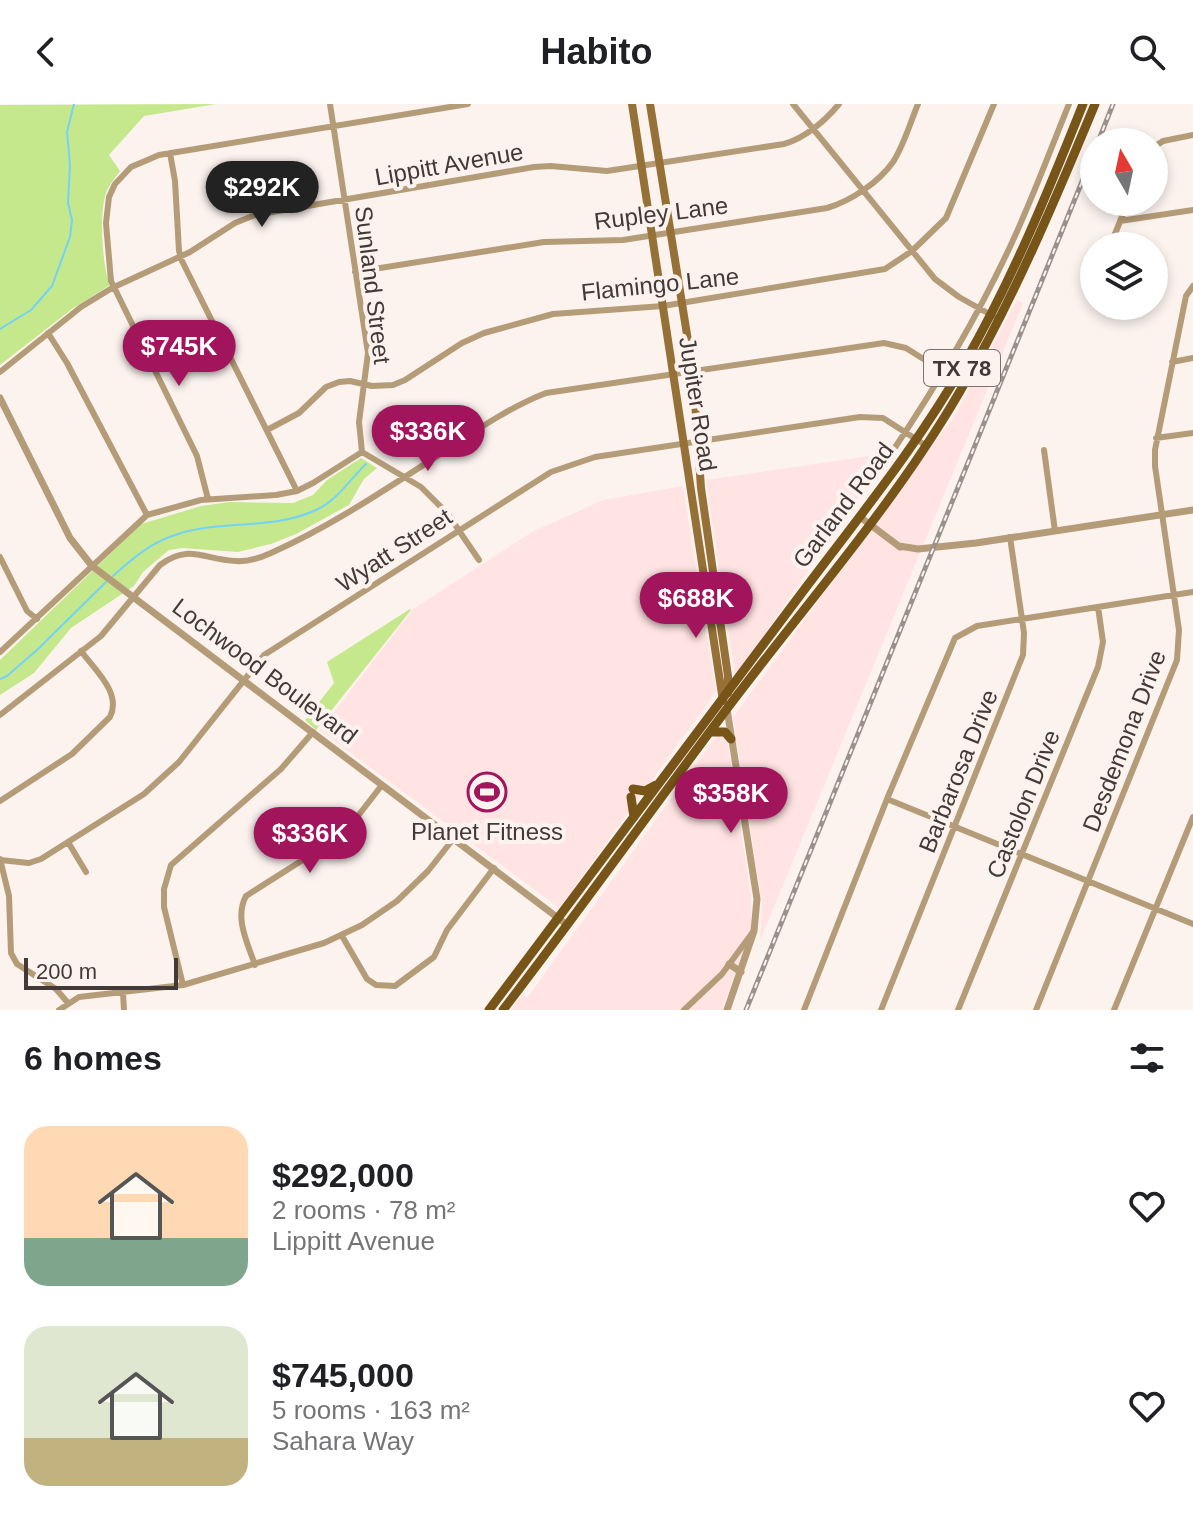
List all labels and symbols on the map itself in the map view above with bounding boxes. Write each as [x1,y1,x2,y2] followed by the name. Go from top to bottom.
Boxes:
[1080,128,1168,216] north arrow
[373,138,525,190] street label: Lippitt Avenue
[206,161,318,229] pin: $292K
[592,191,730,235] street label: Rupley Lane
[350,205,396,366] street label: Sunland Street
[580,262,740,306] street label: Flamingo Lane
[123,320,235,388] pin: $745K
[674,335,722,473] street label: Jupiter Road
[924,350,1000,386] road number: TX 78
[372,405,484,473] pin: $336K
[787,437,899,573] street label: Garland Road
[331,503,457,597] street label: Wyatt Street
[640,572,752,640] pin: $688K
[167,593,363,749] street label: Lochwood Boulevard
[1077,646,1171,836] street label: Desdemona Drive
[913,686,1003,856] street label: Barbarosa Drive
[981,726,1065,882] street label: Castolon Drive
[675,767,787,835] pin: $358K
[466,771,508,813] sports icon: Planet Fitness
[254,807,366,875] pin: $336K
[411,818,563,845] place label: Planet Fitness
[24,954,178,990] scale bar

